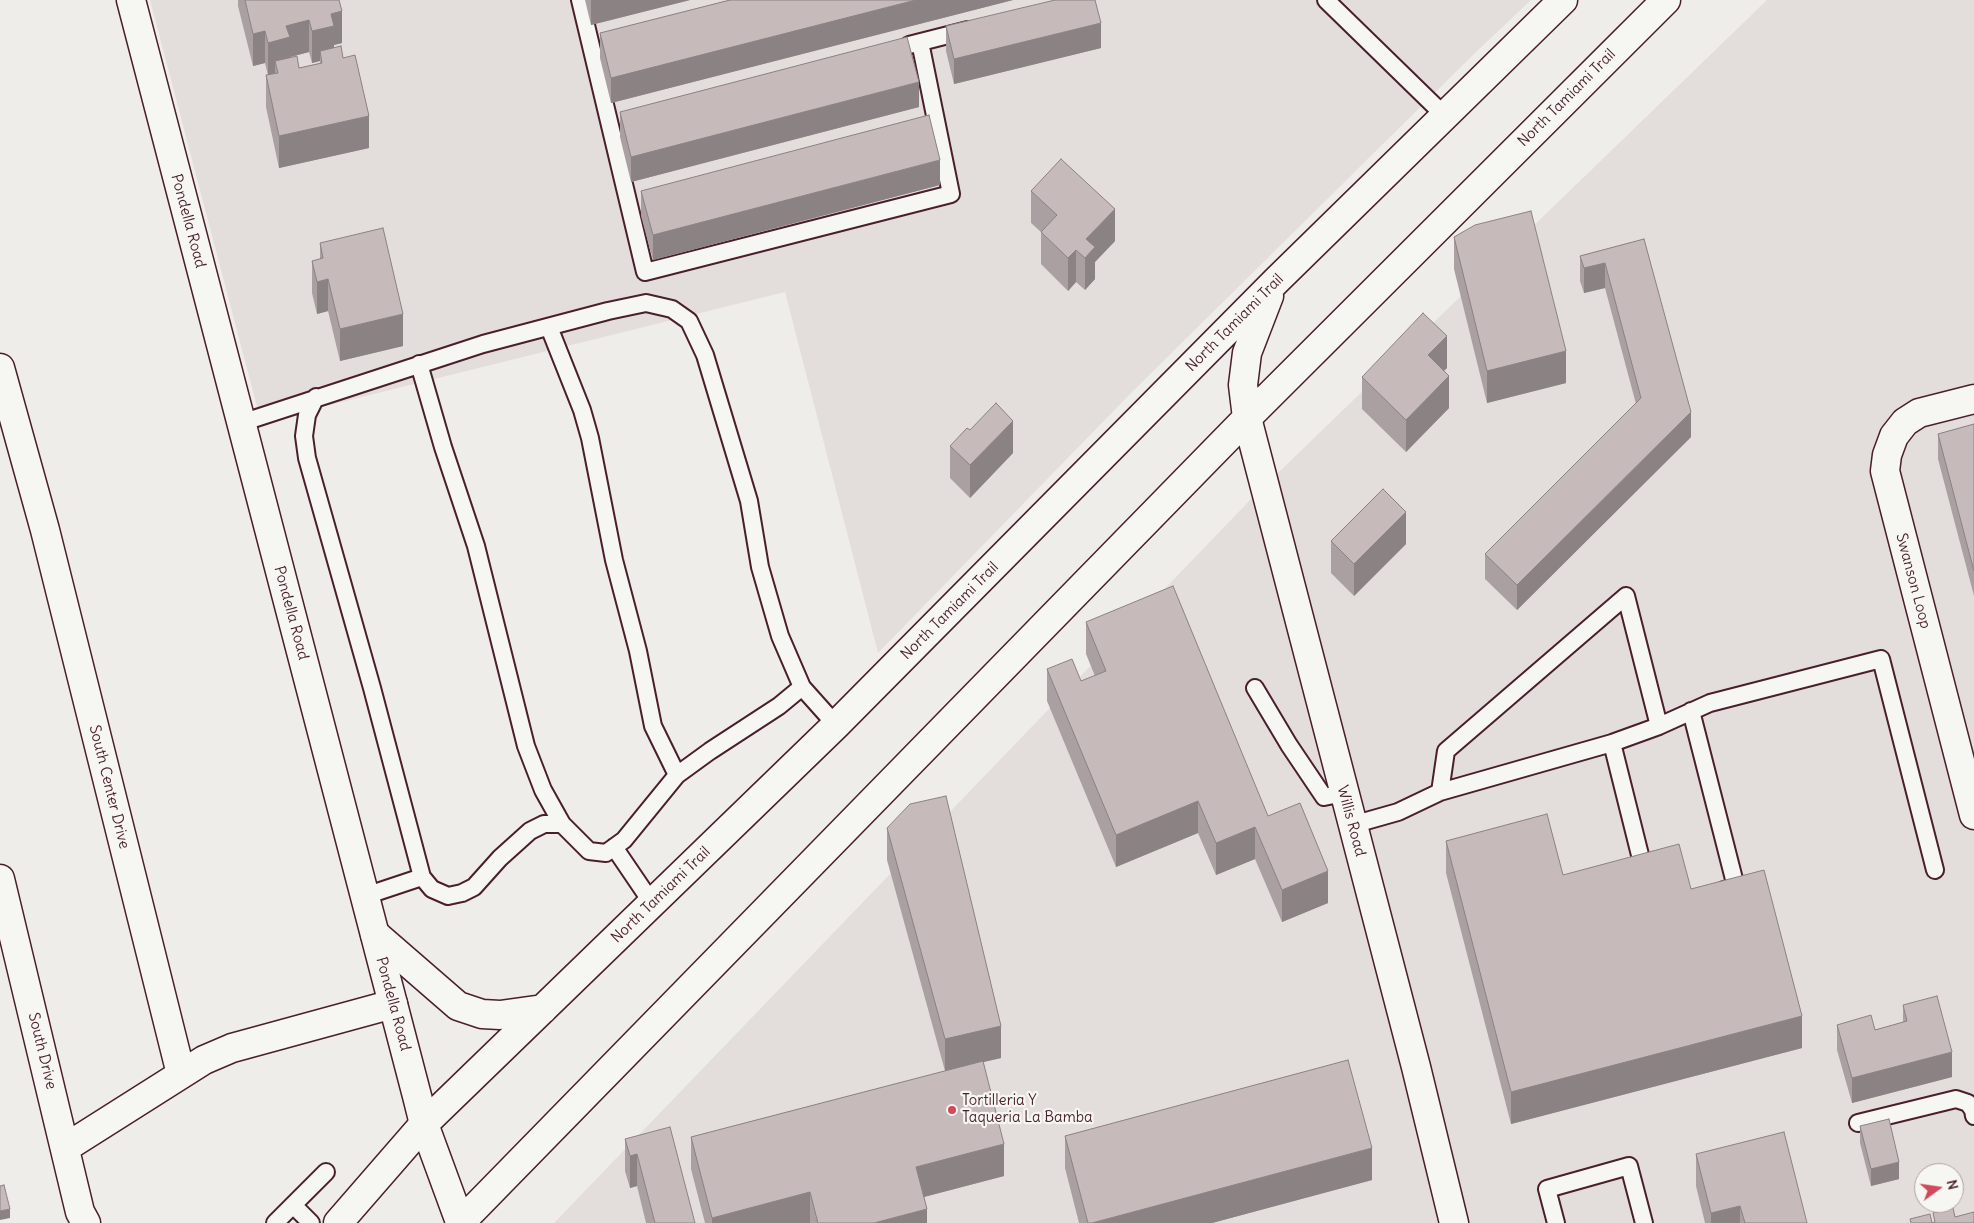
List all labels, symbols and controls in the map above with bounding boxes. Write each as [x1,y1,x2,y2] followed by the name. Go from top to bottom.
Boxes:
[1514,45,1620,151] street label: North Tamiami Trail
[167,172,209,270] street label: Pondella Road
[1182,270,1288,376] street label: North Tamiami Trail
[1892,531,1934,631] street label: Swanson Loop
[897,558,1003,664] street label: North Tamiami Trail
[270,564,312,662] street label: Pondella Road
[85,723,133,851] street label: South Center Drive
[1333,784,1369,858] street label: Willis Road
[608,843,714,947] street label: North Tamiami Trail
[372,955,414,1053] street label: Pondella Road
[24,1011,60,1091] street label: South Drive
[962,1092,1093,1127] place label: Tortilleria Y Taqueria La Bamba
[946,1104,958,1116] marker: Tortilleria Y Taqueria La Bamba
[1914,1163,1964,1213] north arrow
[1943,1178,1962,1191] text: N

